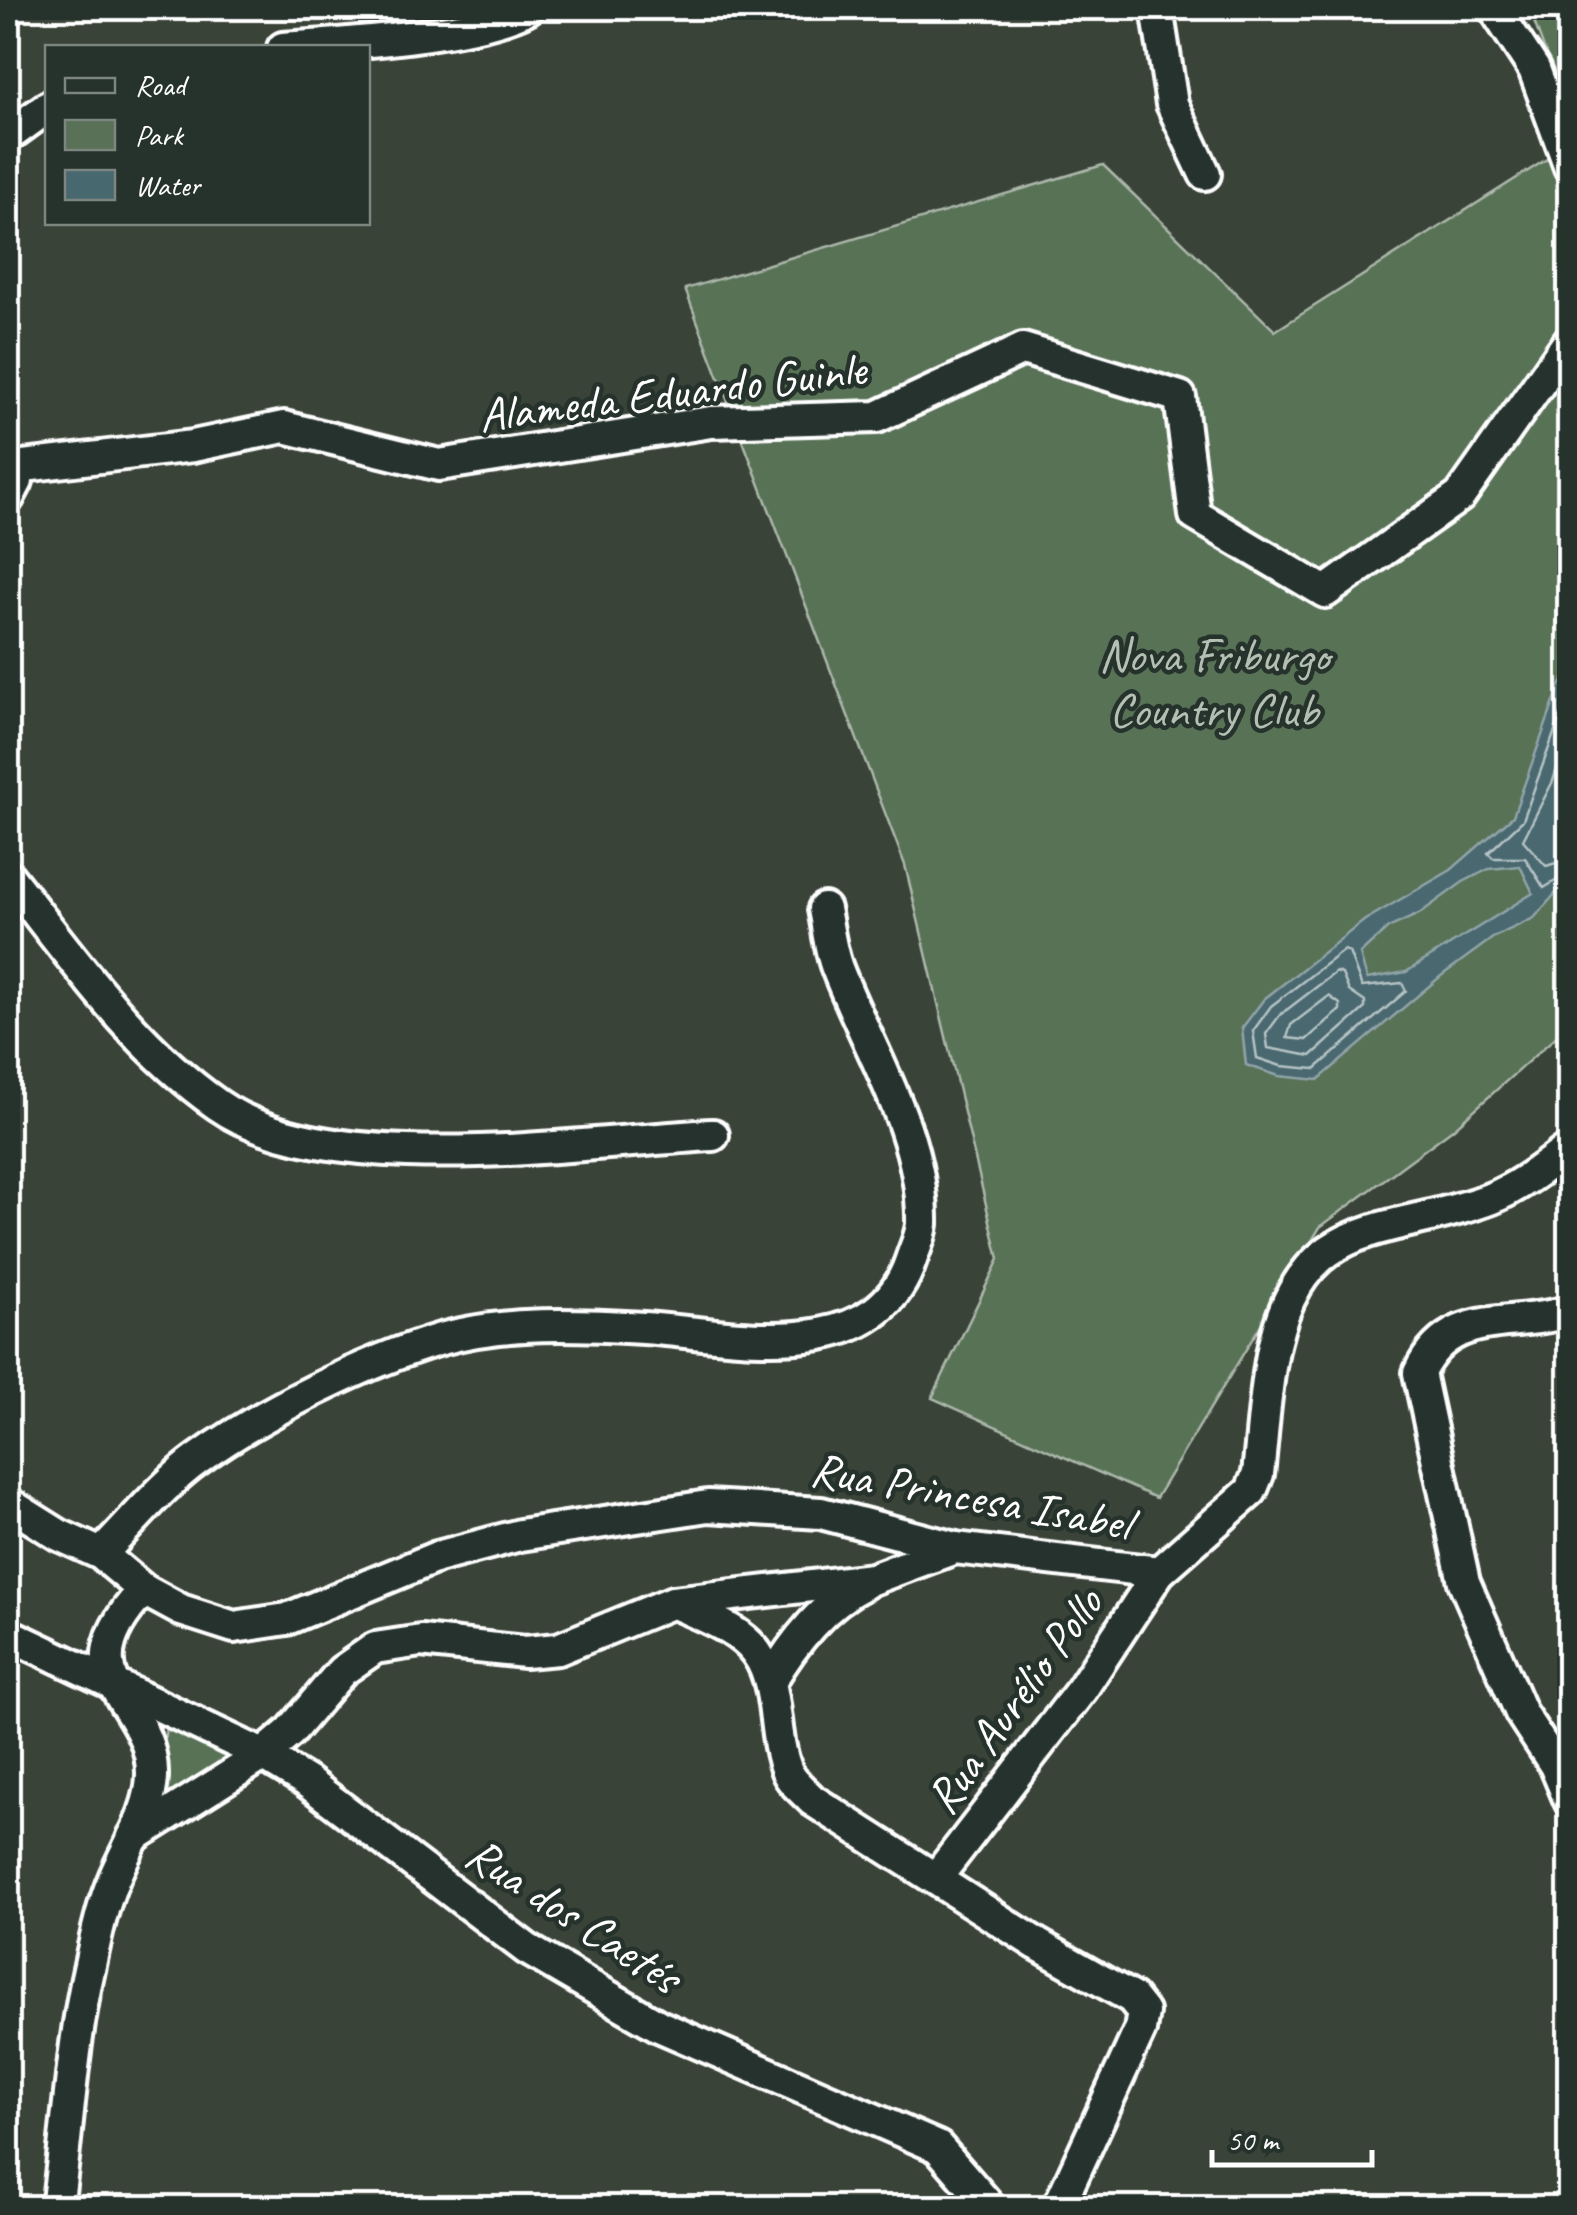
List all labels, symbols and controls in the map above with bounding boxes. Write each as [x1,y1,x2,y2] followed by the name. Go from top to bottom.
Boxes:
[45,45,370,225] legend
[135,66,189,104] text: Road
[135,116,185,154] text: Park
[135,166,202,204] text: Water
[475,338,872,445] street label: Alameda Eduardo Guinle
[1099,625,1334,740] park label: Nova Friburgo Country Club
[806,1438,1143,1555] street label: Rua Princesa Isabel
[912,1574,1118,1825] street label: Rua Aurélio Pollo
[455,1823,696,2009] street label: Rua dos Caetés
[1212,2105,1372,2167] scale bar
[1227,2121,1280,2159] text: 50 m

